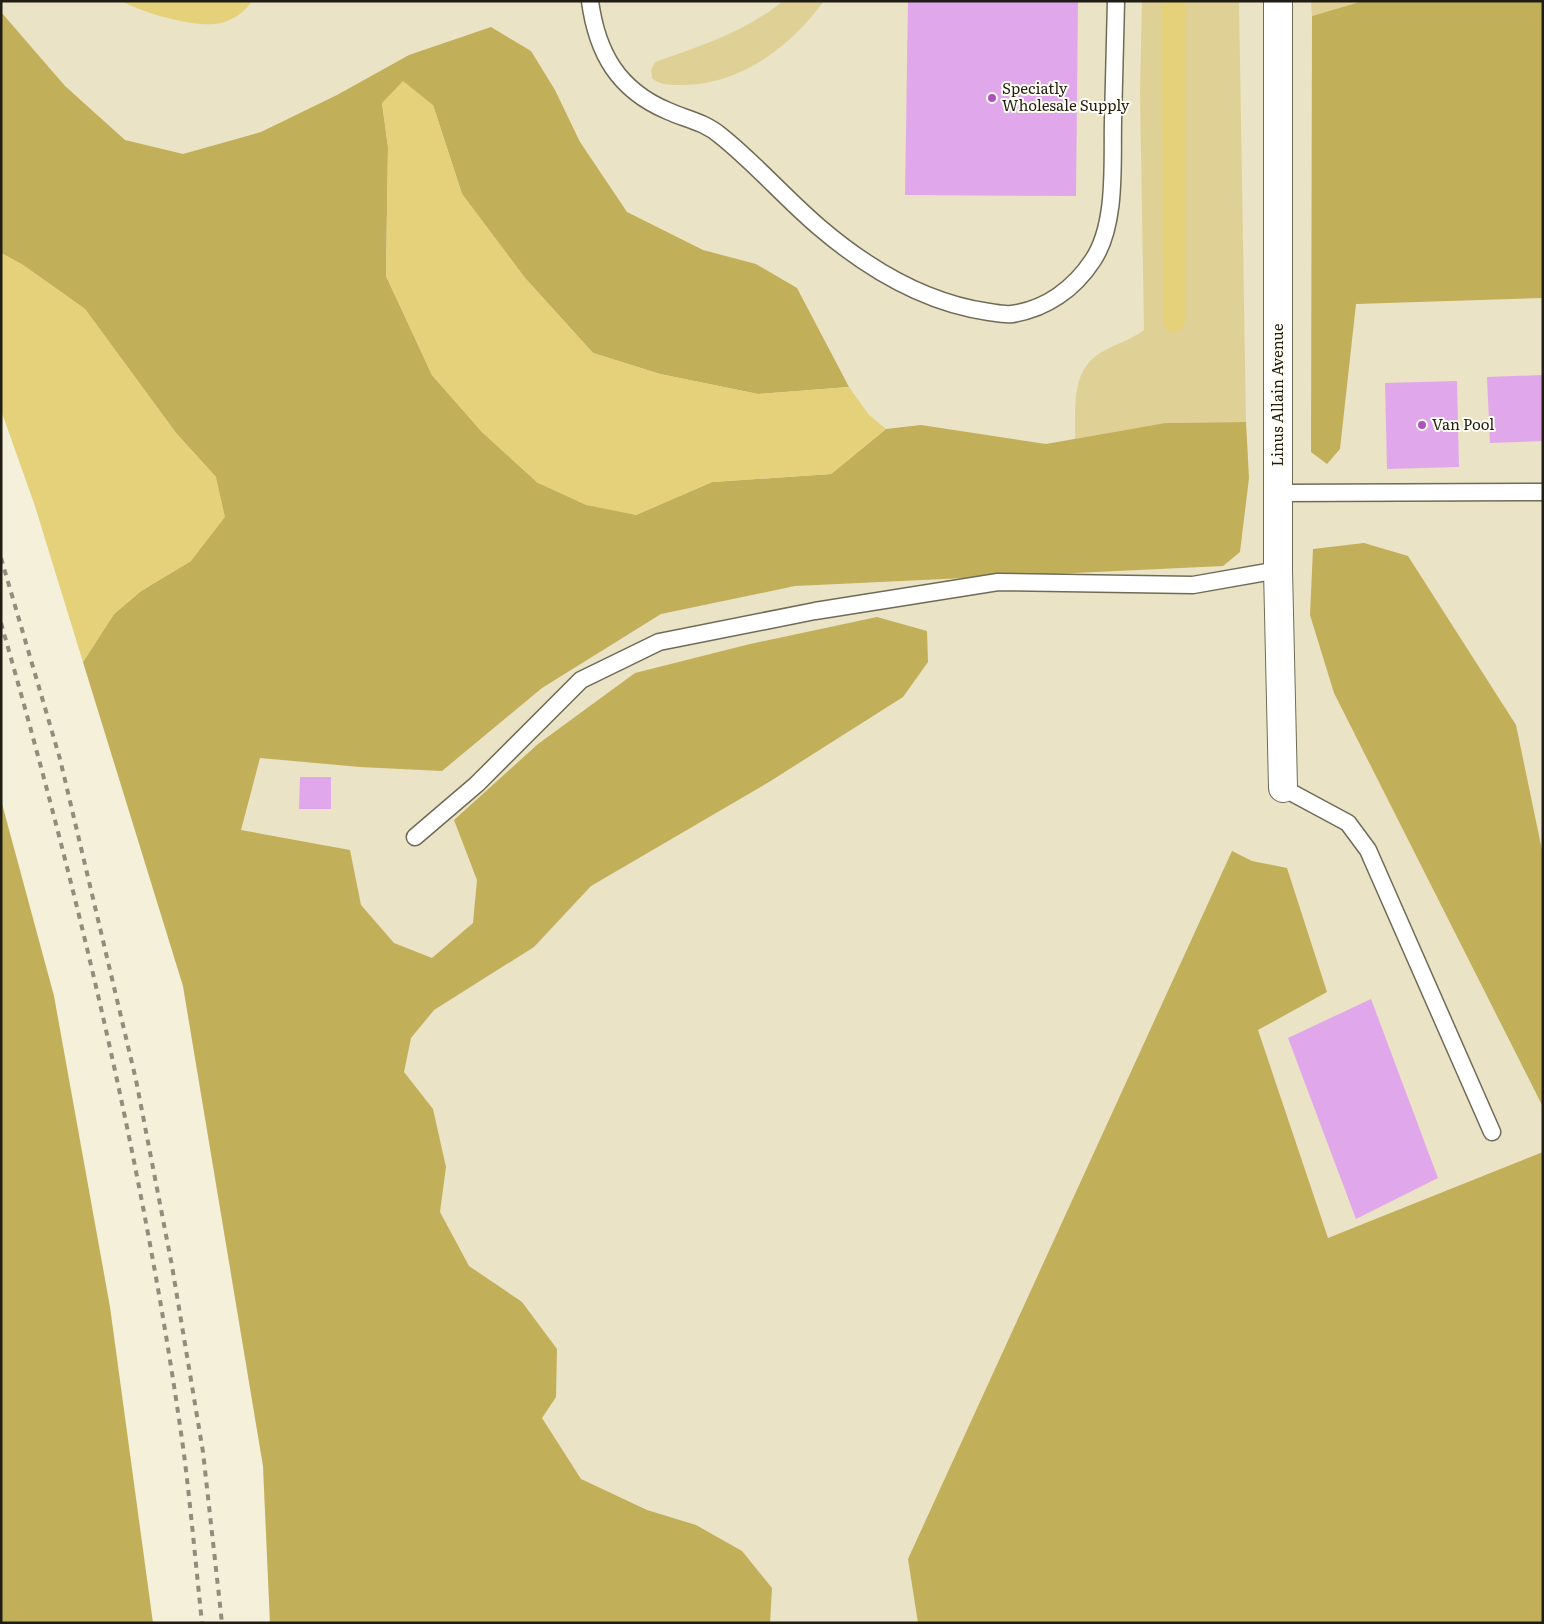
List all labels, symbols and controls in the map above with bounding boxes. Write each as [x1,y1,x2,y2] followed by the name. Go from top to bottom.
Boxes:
[1002,76,1130,116] place label: Speciatly Wholesale Supply
[986,92,998,104] marker: Speciatly Wholesale Supply
[1265,323,1288,467] street label: Linus Allain Avenue
[1432,412,1494,435] place label: Van Pool
[1416,419,1428,431] marker: Van Pool

